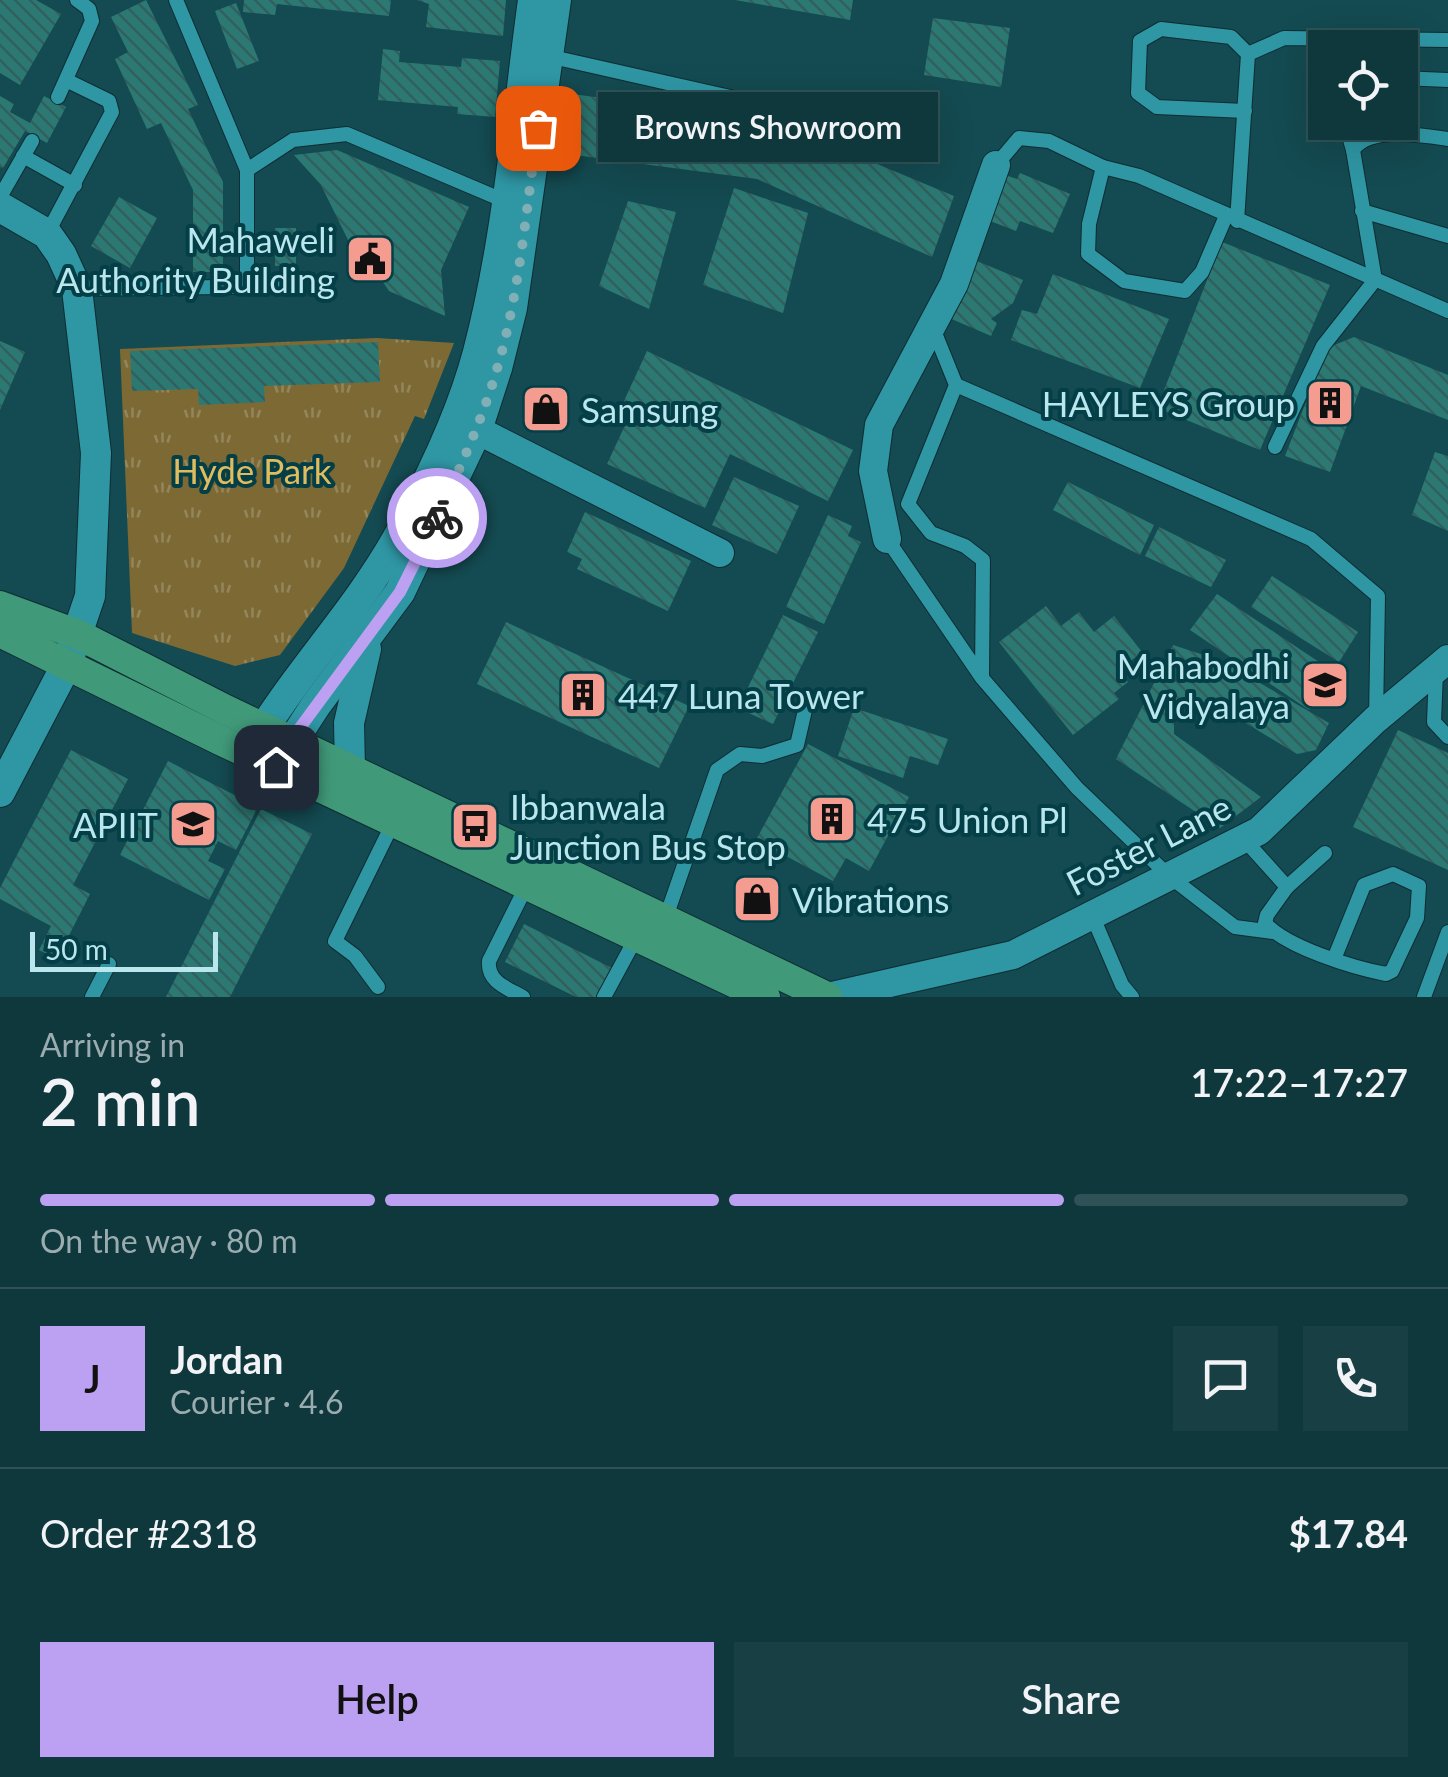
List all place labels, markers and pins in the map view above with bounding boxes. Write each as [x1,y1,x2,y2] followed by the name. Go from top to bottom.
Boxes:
[496,86,581,171] pin
[598,93,938,163] callout: Browns Showroom
[56,218,335,300] place label: Mahaweli Authority Building
[344,233,396,285] public building icon: Mahaweli Authority Building
[1304,377,1356,429] building icon: HAYLEYS Group
[1042,382,1295,424] place label: HAYLEYS Group
[520,383,572,435] shop icon: Samsung
[581,388,718,430] place label: Samsung
[1117,644,1290,726] place label: Mahabodhi Vidyalaya
[1299,659,1351,711] school or university icon: Mahabodhi Vidyalaya
[557,669,609,721] building icon: 447 Luna Tower
[618,674,864,716] place label: 447 Luna Tower
[234,725,319,810] pin
[510,785,786,867] place label: Ibbanwala Junction Bus Stop
[806,793,858,845] building icon: 475 Union Pl
[167,798,219,850] school or university icon: APIIT
[867,798,1068,840] place label: 475 Union Pl
[449,800,501,852] bus stop icon: Ibbanwala Junction Bus Stop
[73,803,158,845] place label: APIIT
[731,873,783,925] shop icon: Vibrations
[792,878,949,920] place label: Vibrations

